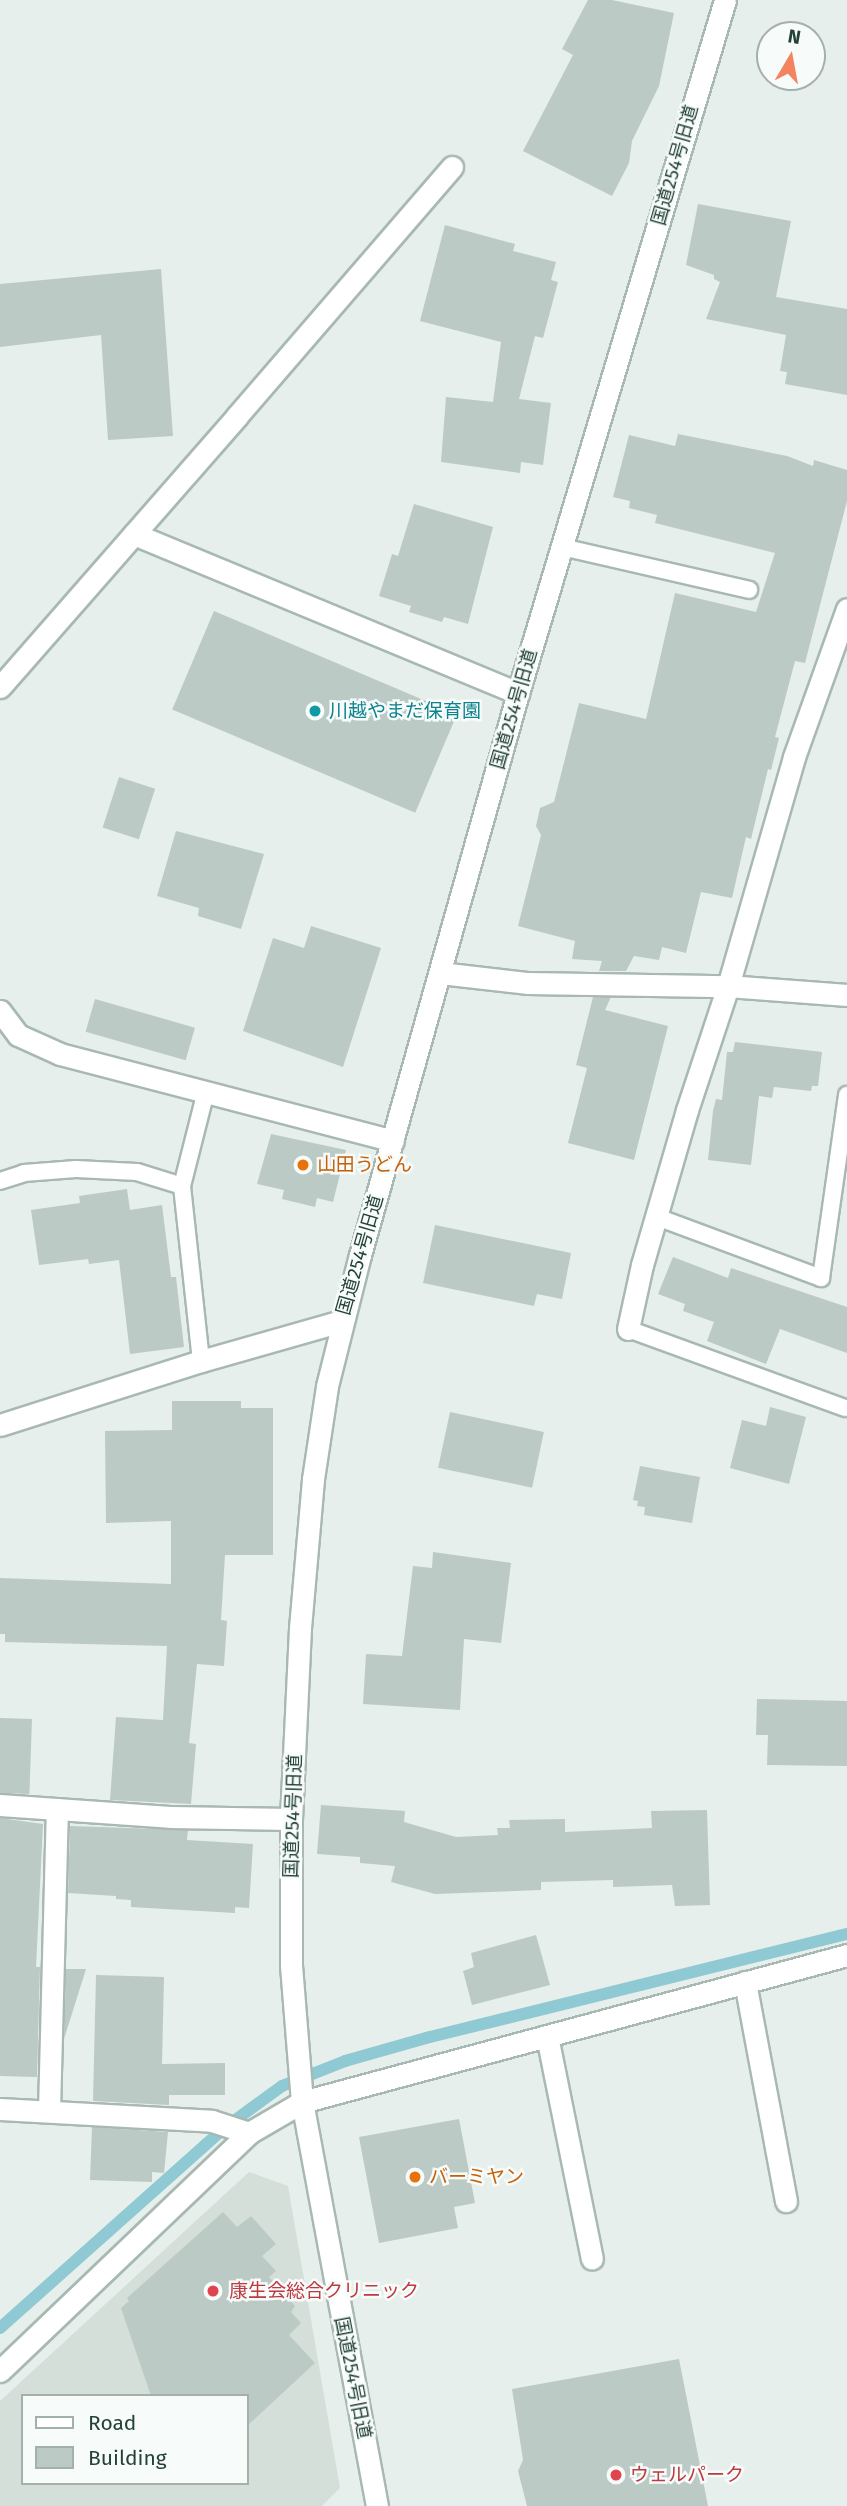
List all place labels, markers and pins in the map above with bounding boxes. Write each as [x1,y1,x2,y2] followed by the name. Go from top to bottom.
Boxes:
[329,700,481,722] place label: 川越やまだ保育園
[307,703,323,719] marker: 川越やまだ保育園
[317,1154,412,1176] place label: 山田うどん
[295,1157,311,1173] marker: 山田うどん
[429,2166,524,2188] place label: バーミヤン
[407,2169,423,2185] marker: バーミヤン
[229,2280,419,2302] place label: 康生会総合クリニック
[203,2281,223,2301] marker: 康生会総合クリニック
[630,2464,744,2486] place label: ウェルパーク
[608,2467,624,2483] marker: ウェルパーク

